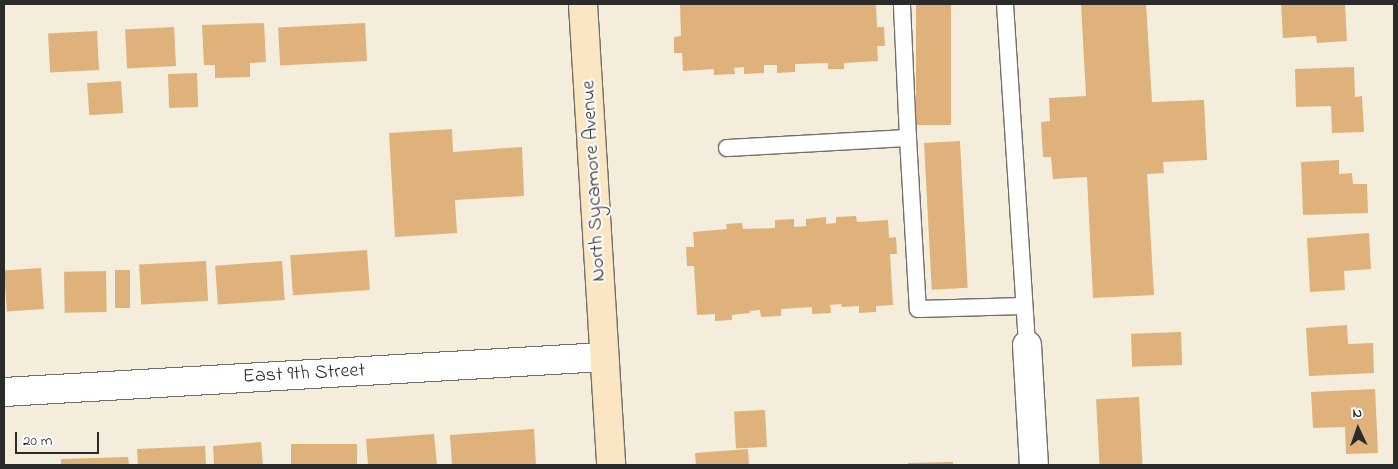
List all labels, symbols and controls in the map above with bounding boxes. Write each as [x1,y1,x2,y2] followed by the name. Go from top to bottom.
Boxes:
[577,80,611,282] street label: North Sycamore Avenue
[242,359,366,389] street label: East 9th Street
[1352,403,1362,424] text: N
[1333,404,1383,454] north arrow
[18,422,101,454] scale bar
[23,430,52,452] text: 20 m

